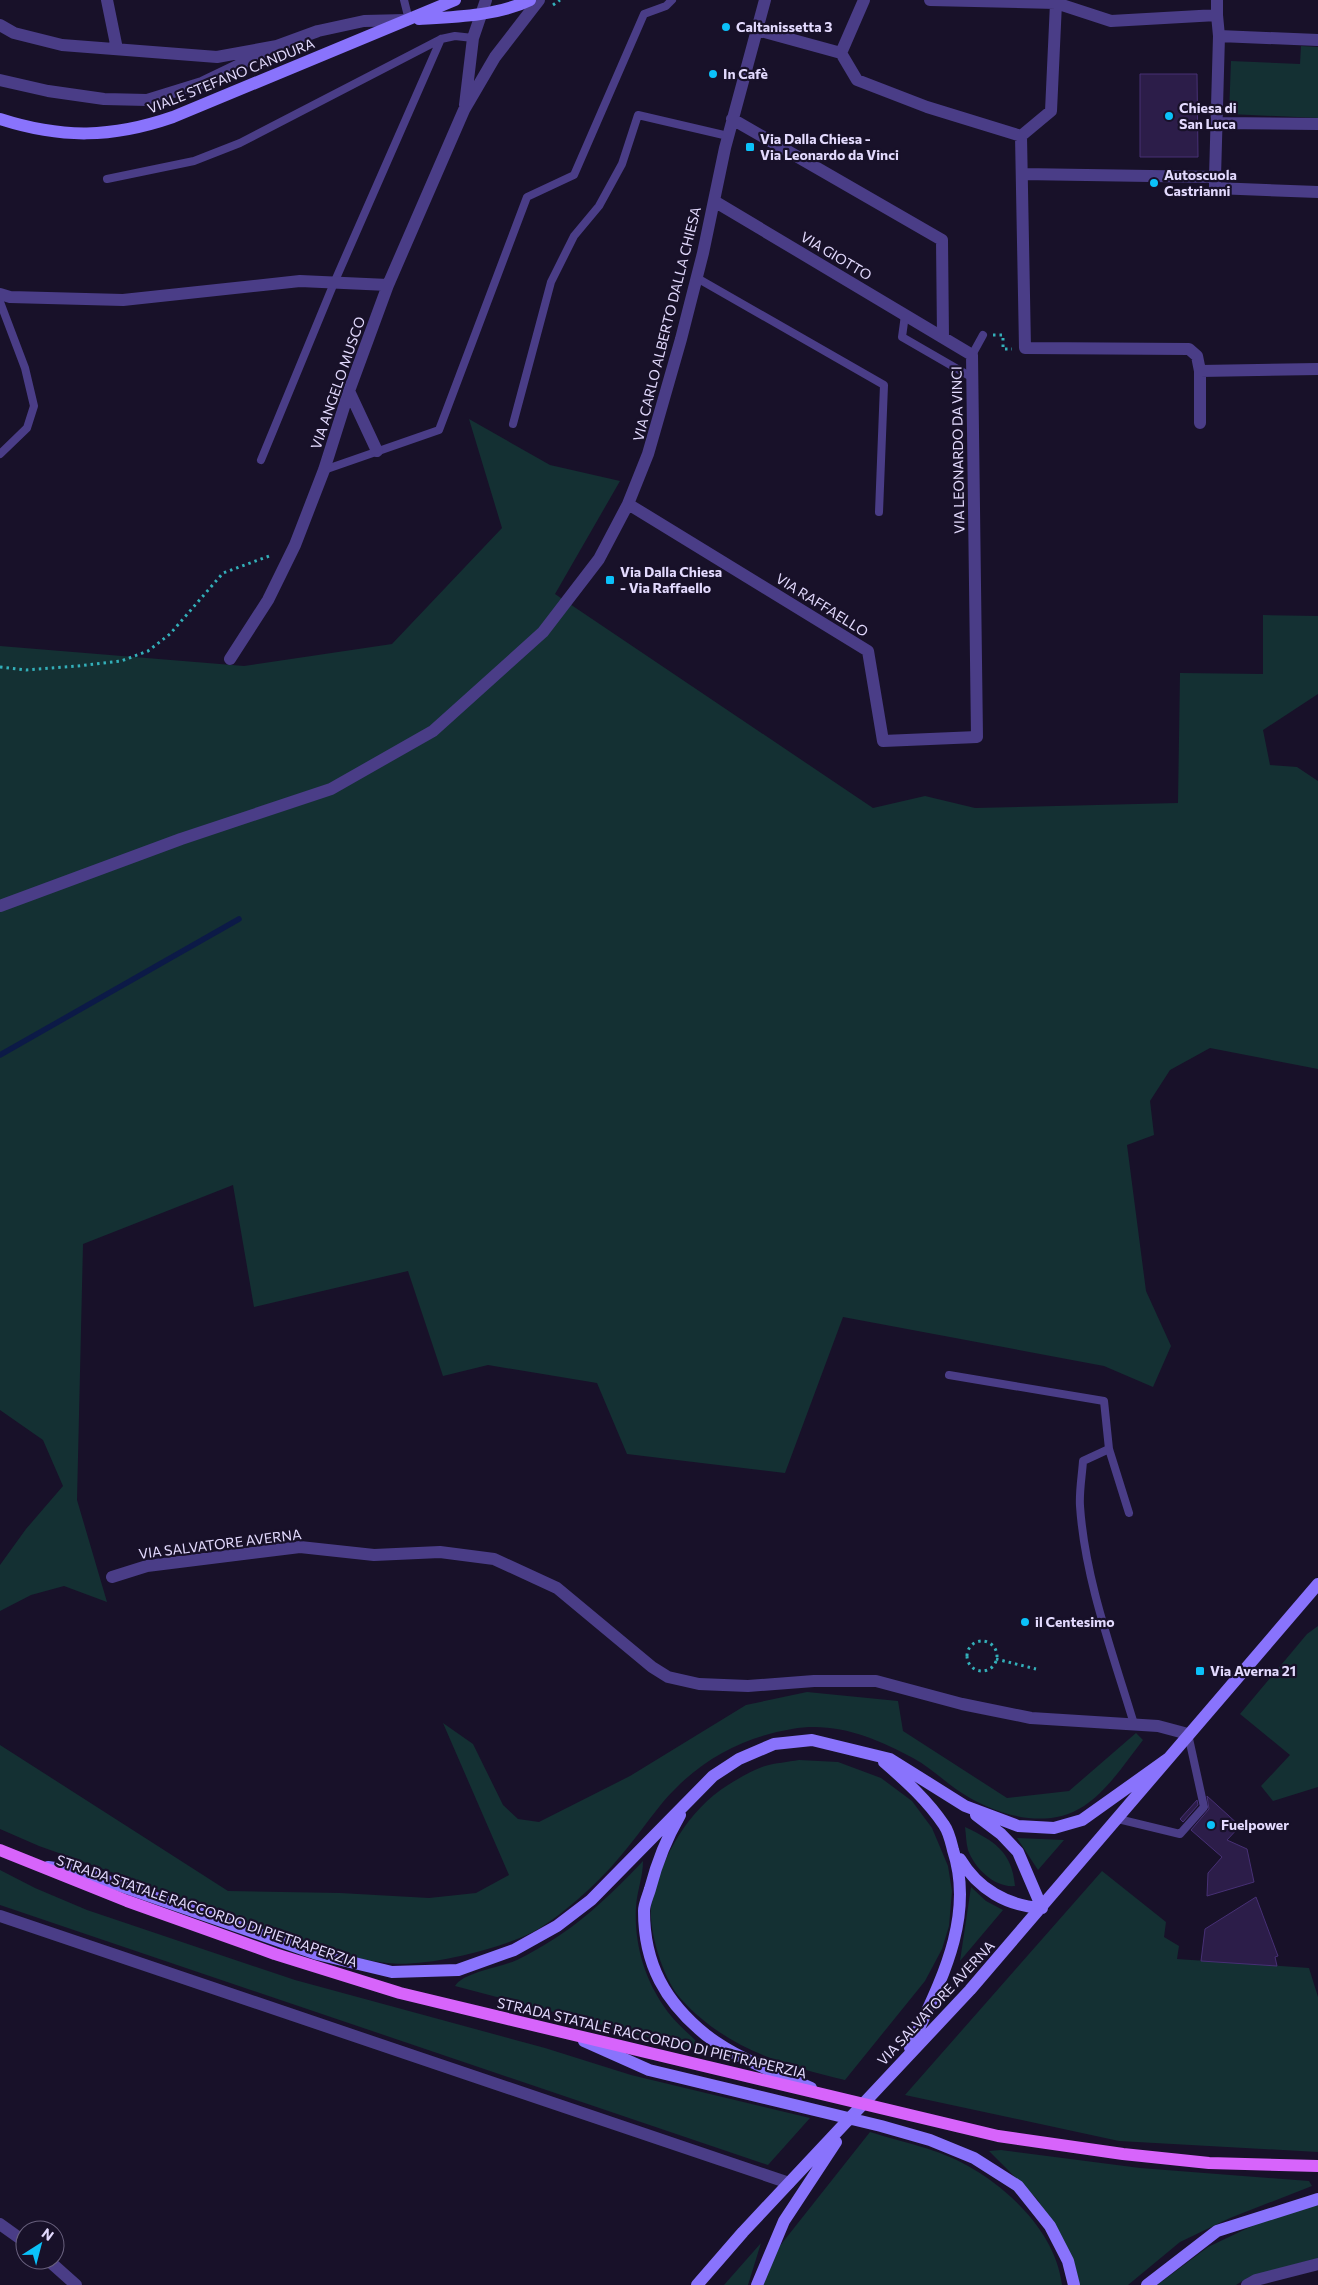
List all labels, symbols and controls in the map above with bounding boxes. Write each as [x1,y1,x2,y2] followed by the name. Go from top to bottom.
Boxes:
[736,18,832,35] place label: Caltanissetta 3
[720,21,732,33] marker: Caltanissetta 3
[145,34,317,117] street label: VIALE STEFANO CANDURA
[723,65,768,82] place label: In Cafè
[707,68,719,80] marker: In Cafè
[1179,99,1237,132] place label: Chiesa di San Luca
[1163,110,1175,122] marker: Chiesa di San Luca
[760,130,899,163] place label: Via Dalla Chiesa - Via Leonardo da Vinci
[744,141,756,153] marker: Via Dalla Chiesa - Via Leonardo da Vinci
[1164,166,1237,199] place label: Autoscuola Castrianni
[1148,177,1160,189] marker: Autoscuola Castrianni
[629,204,704,443] street label: VIA CARLO ALBERTO DALLA CHIESA
[798,228,875,283] street label: VIA GIOTTO
[307,314,368,451] street label: VIA ANGELO MUSCO
[948,366,967,534] street label: VIA LEONARDO DA VINCI
[620,563,722,596] place label: Via Dalla Chiesa - Via Raffaello
[773,569,872,640] street label: VIA RAFFAELLO
[604,574,616,586] marker: Via Dalla Chiesa - Via Raffaello
[137,1525,303,1562] street label: VIA SALVATORE AVERNA
[1035,1613,1115,1630] place label: il Centesimo
[1019,1616,1031,1628] marker: il Centesimo
[1210,1662,1296,1679] place label: Via Averna 21
[1194,1665,1206,1677] marker: Via Averna 21
[1221,1816,1289,1833] place label: Fuelpower
[1205,1819,1217,1831] marker: Fuelpower
[54,1851,360,1970] street label: STRADA STATALE RACCORDO DI PIETRAPERZIA
[873,1937,998,2068] street label: VIA SALVATORE AVERNA
[496,1994,809,2082] street label: STRADA STATALE RACCORDO DI PIETRAPERZIA
[15,2220,65,2270] north arrow
[39,2224,57,2244] text: N

